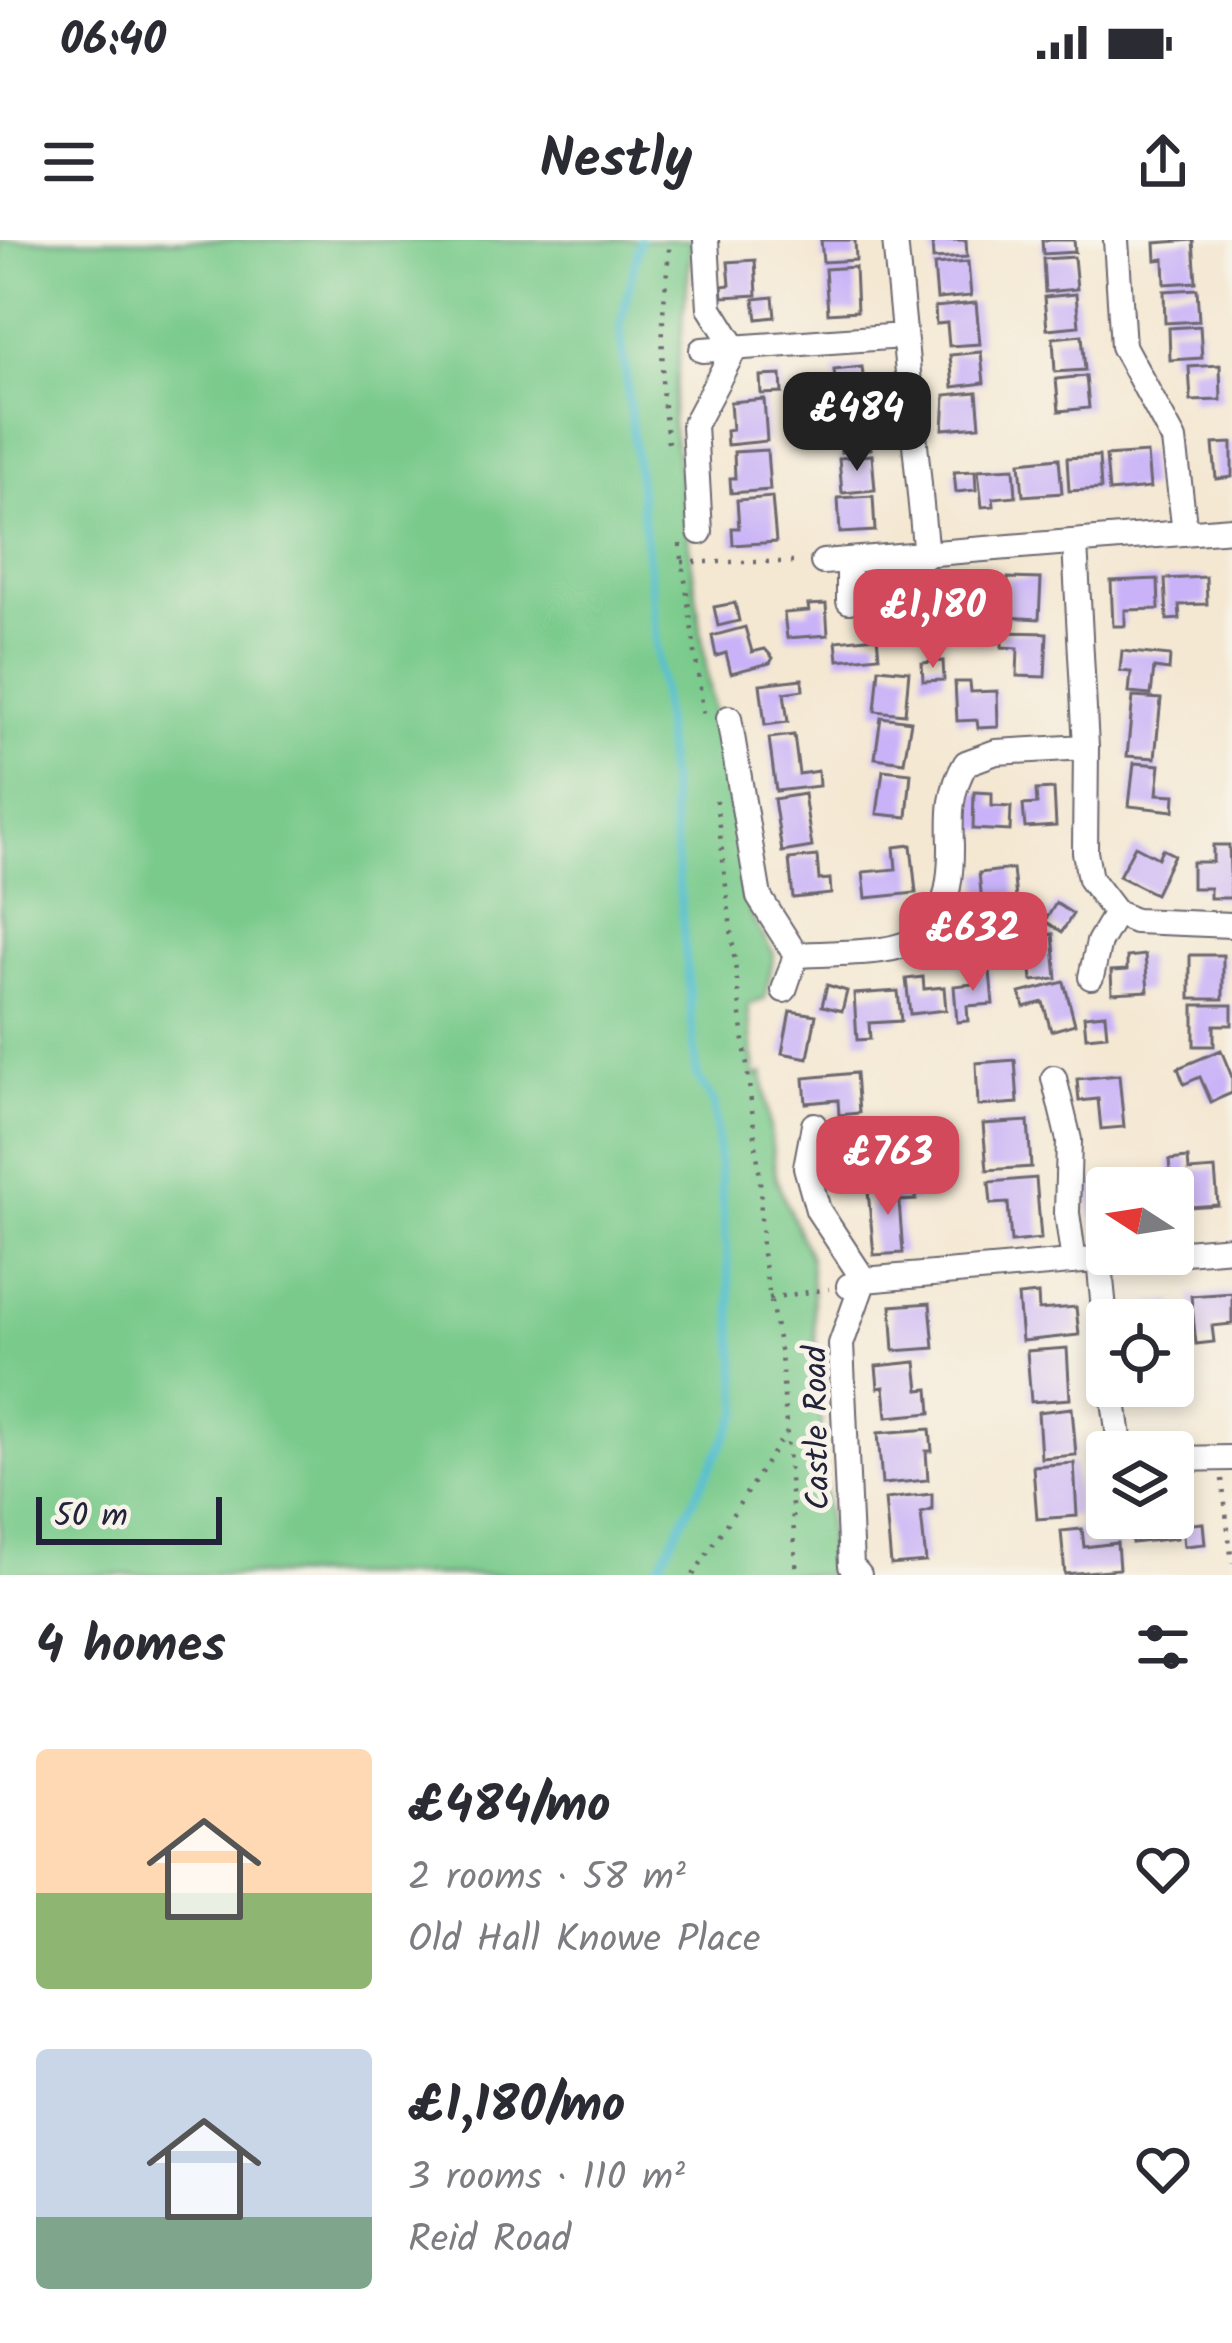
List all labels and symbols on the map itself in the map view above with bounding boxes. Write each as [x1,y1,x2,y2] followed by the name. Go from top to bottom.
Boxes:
[786,372,928,474] pin: £484
[835,569,1031,671] pin: £1,180
[902,892,1044,994] pin: £632
[817,1116,959,1218] pin: £763
[1086,1167,1194,1275] north arrow
[791,1344,846,1511] street label: Castle Road
[36,1491,222,1544] scale bar

